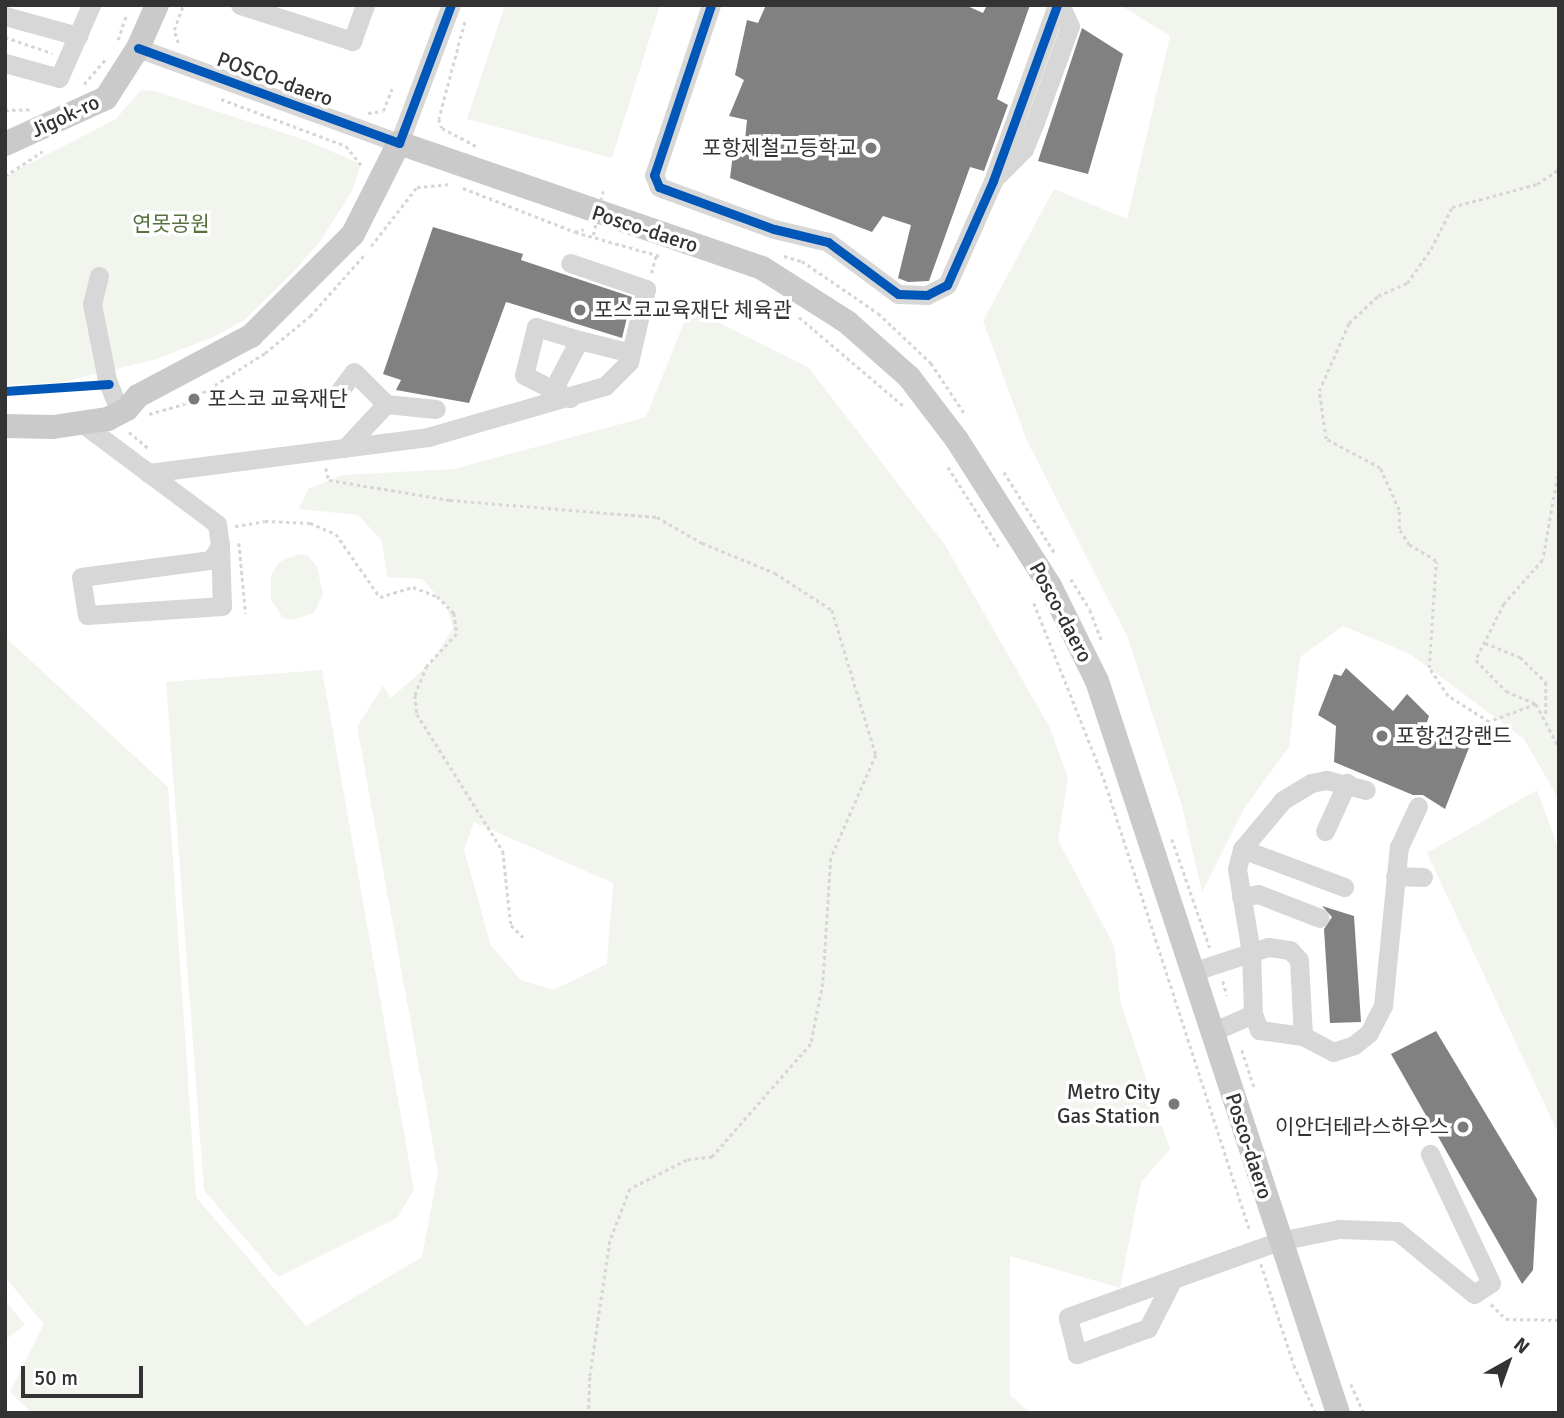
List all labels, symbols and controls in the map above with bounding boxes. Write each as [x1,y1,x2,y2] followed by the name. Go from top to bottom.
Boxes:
[214,46,336,112] street label: POSCO-daero
[27,89,103,143] street label: Jigok-ro
[702,135,857,161] place label: 포항제철고등학교
[863,140,879,156] marker: 포항제철고등학교
[589,200,701,258] street label: Posco-daero
[132,211,210,237] park label: 연못공원
[594,297,792,323] place label: 포스코교육재단 체육관
[572,302,588,318] marker: 포스코교육재단 체육관
[208,386,348,412] place label: 포스코 교육재단
[186,391,202,407] marker: 포스코 교육재단
[1024,558,1098,666] street label: Posco-daero
[1396,723,1512,749] place label: 포항건강랜드
[1374,728,1390,744] marker: 포항건강랜드
[1057,1079,1160,1129] place label: Metro City Gas Station
[1220,1090,1278,1202] street label: Posco-daero
[1166,1096,1182,1112] marker: Metro City Gas Station
[1275,1114,1449,1140] place label: 이안더테라스하우스
[1455,1119,1471,1135] marker: 이안더테라스하우스
[1473,1327,1543,1397] north arrow
[1509,1332,1534,1359] text: N
[24,1352,147,1396] scale bar
[34,1365,78,1391] text: 50 m

